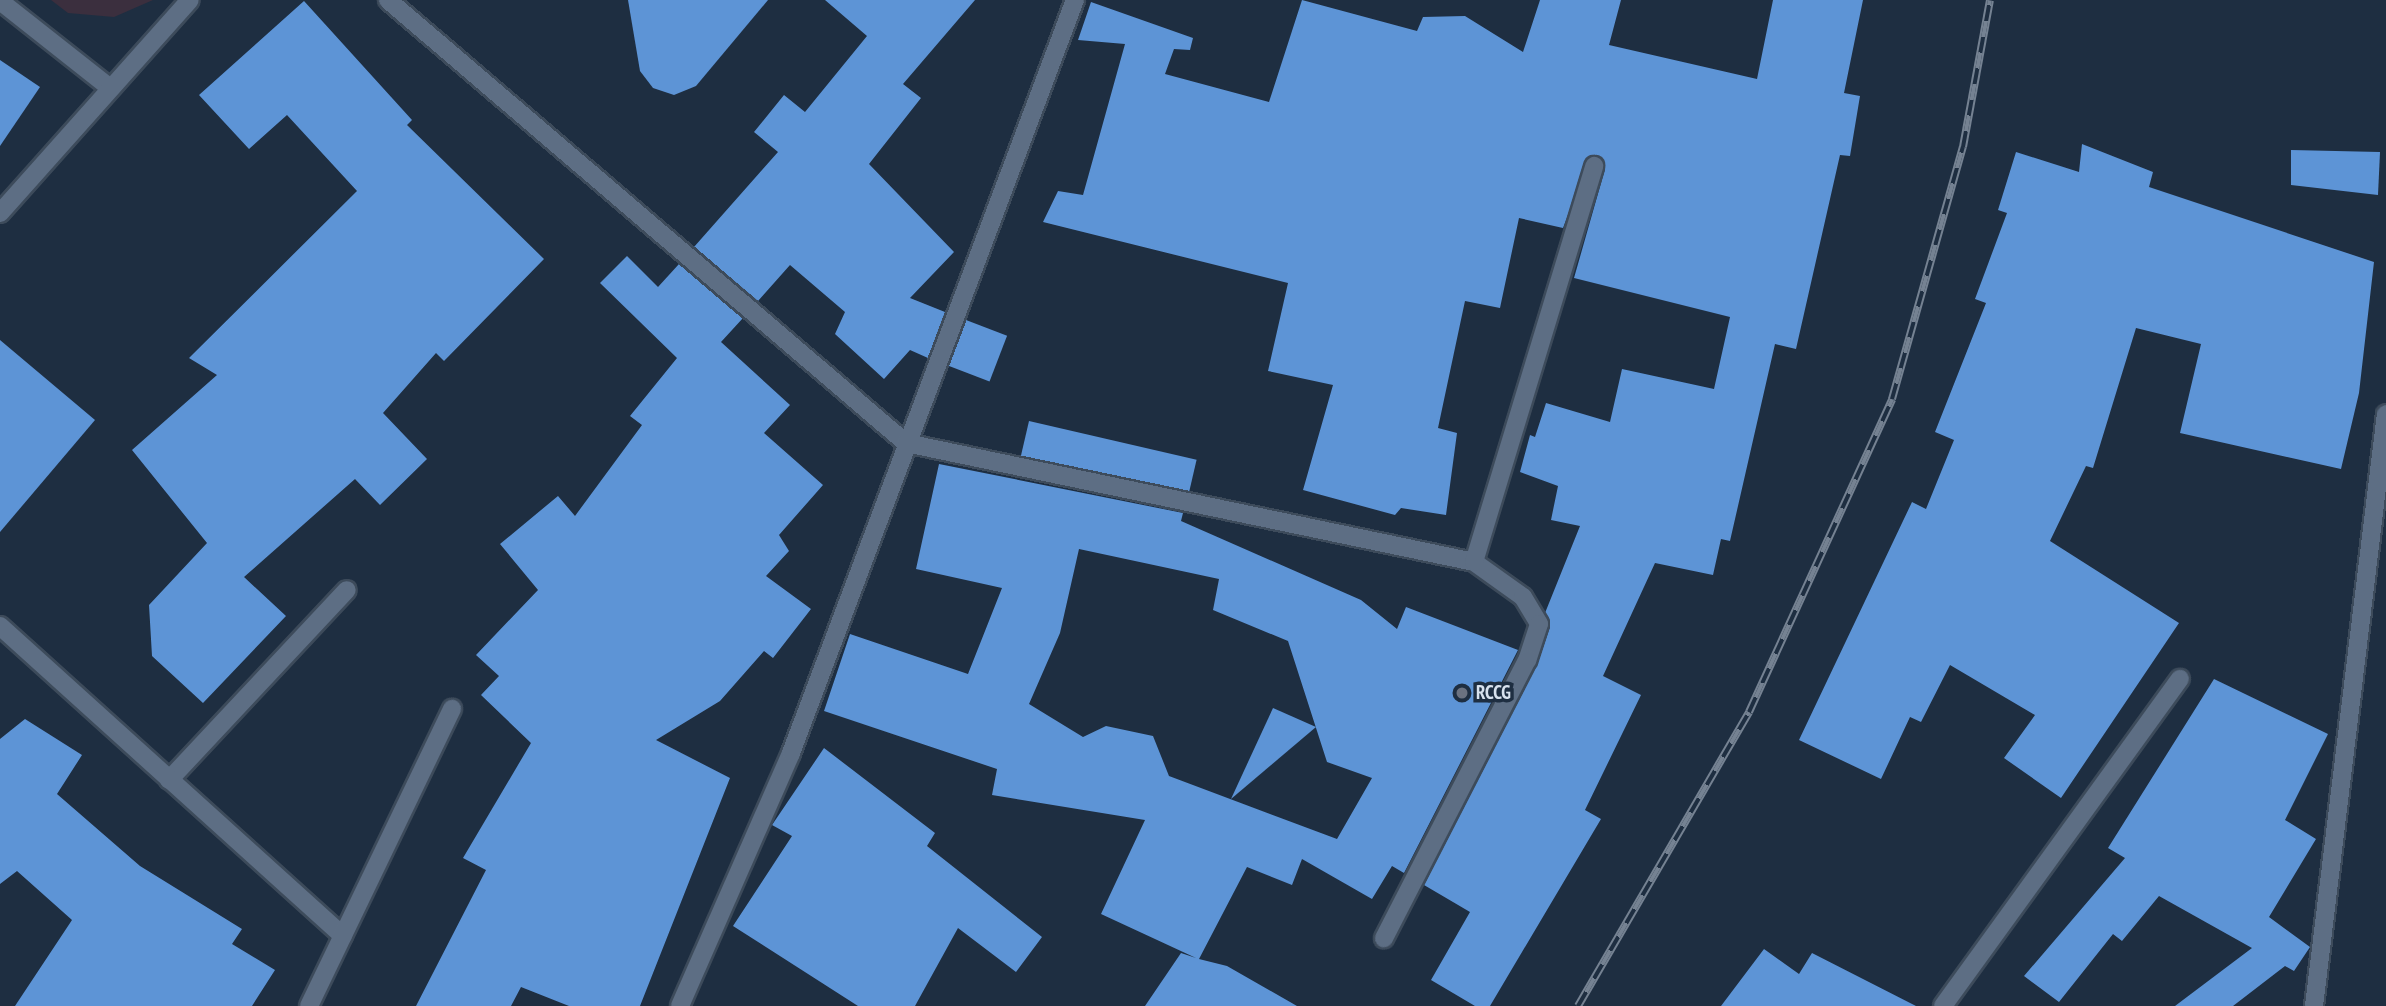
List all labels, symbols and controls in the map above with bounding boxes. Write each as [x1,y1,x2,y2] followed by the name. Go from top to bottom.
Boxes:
[1476,682,1511,704] place label: RCCG
[1454,685,1470,701] marker: RCCG

